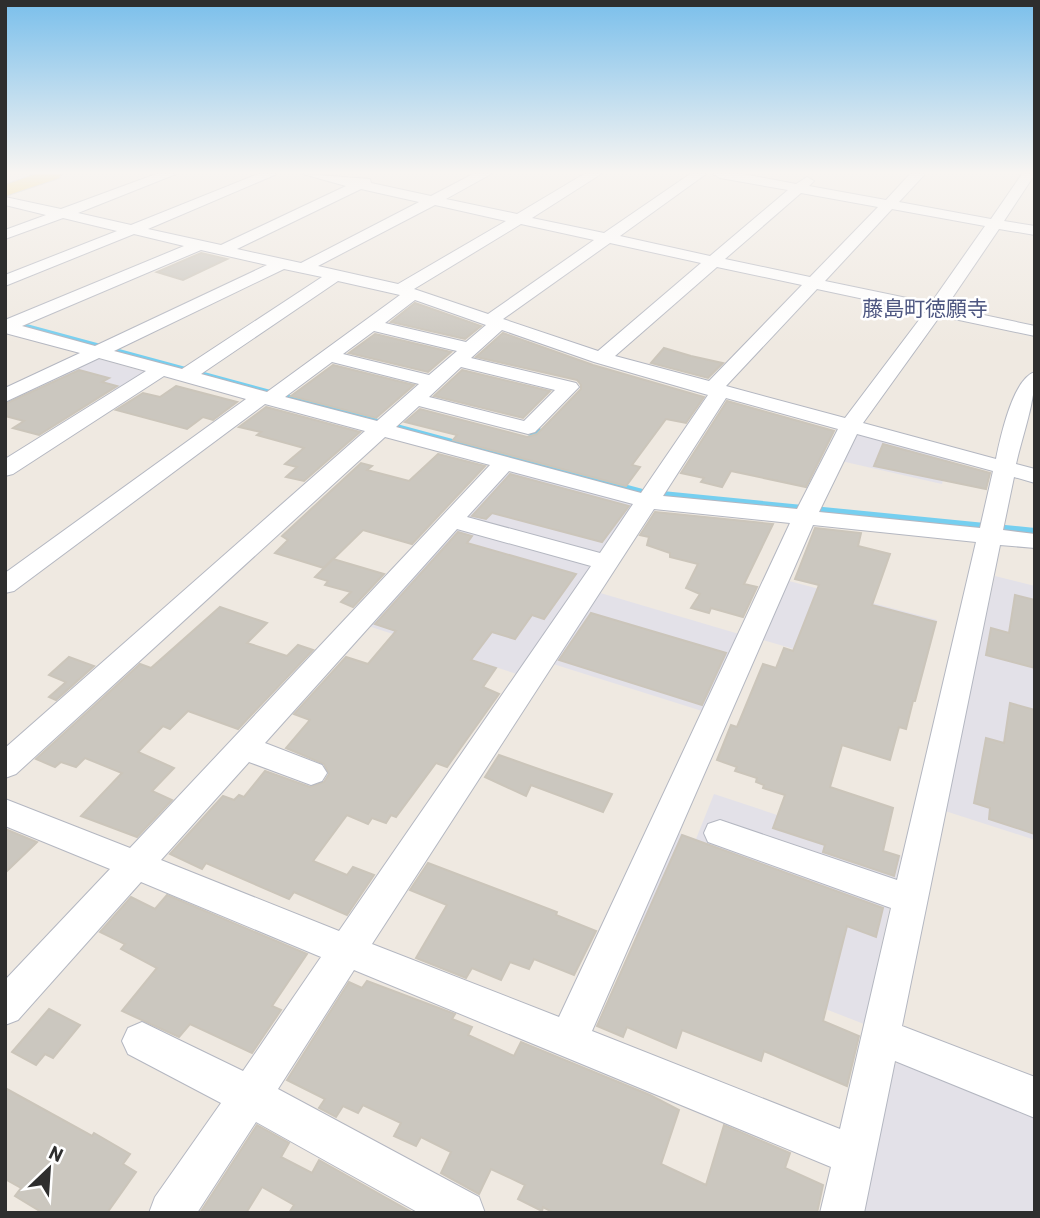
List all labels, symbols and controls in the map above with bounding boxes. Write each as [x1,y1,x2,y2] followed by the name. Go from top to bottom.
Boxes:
[862,295,988,320] district label: 藤島町徳願寺
[14,1134,84,1204] north arrow
[46,1140,67,1166] text: N

